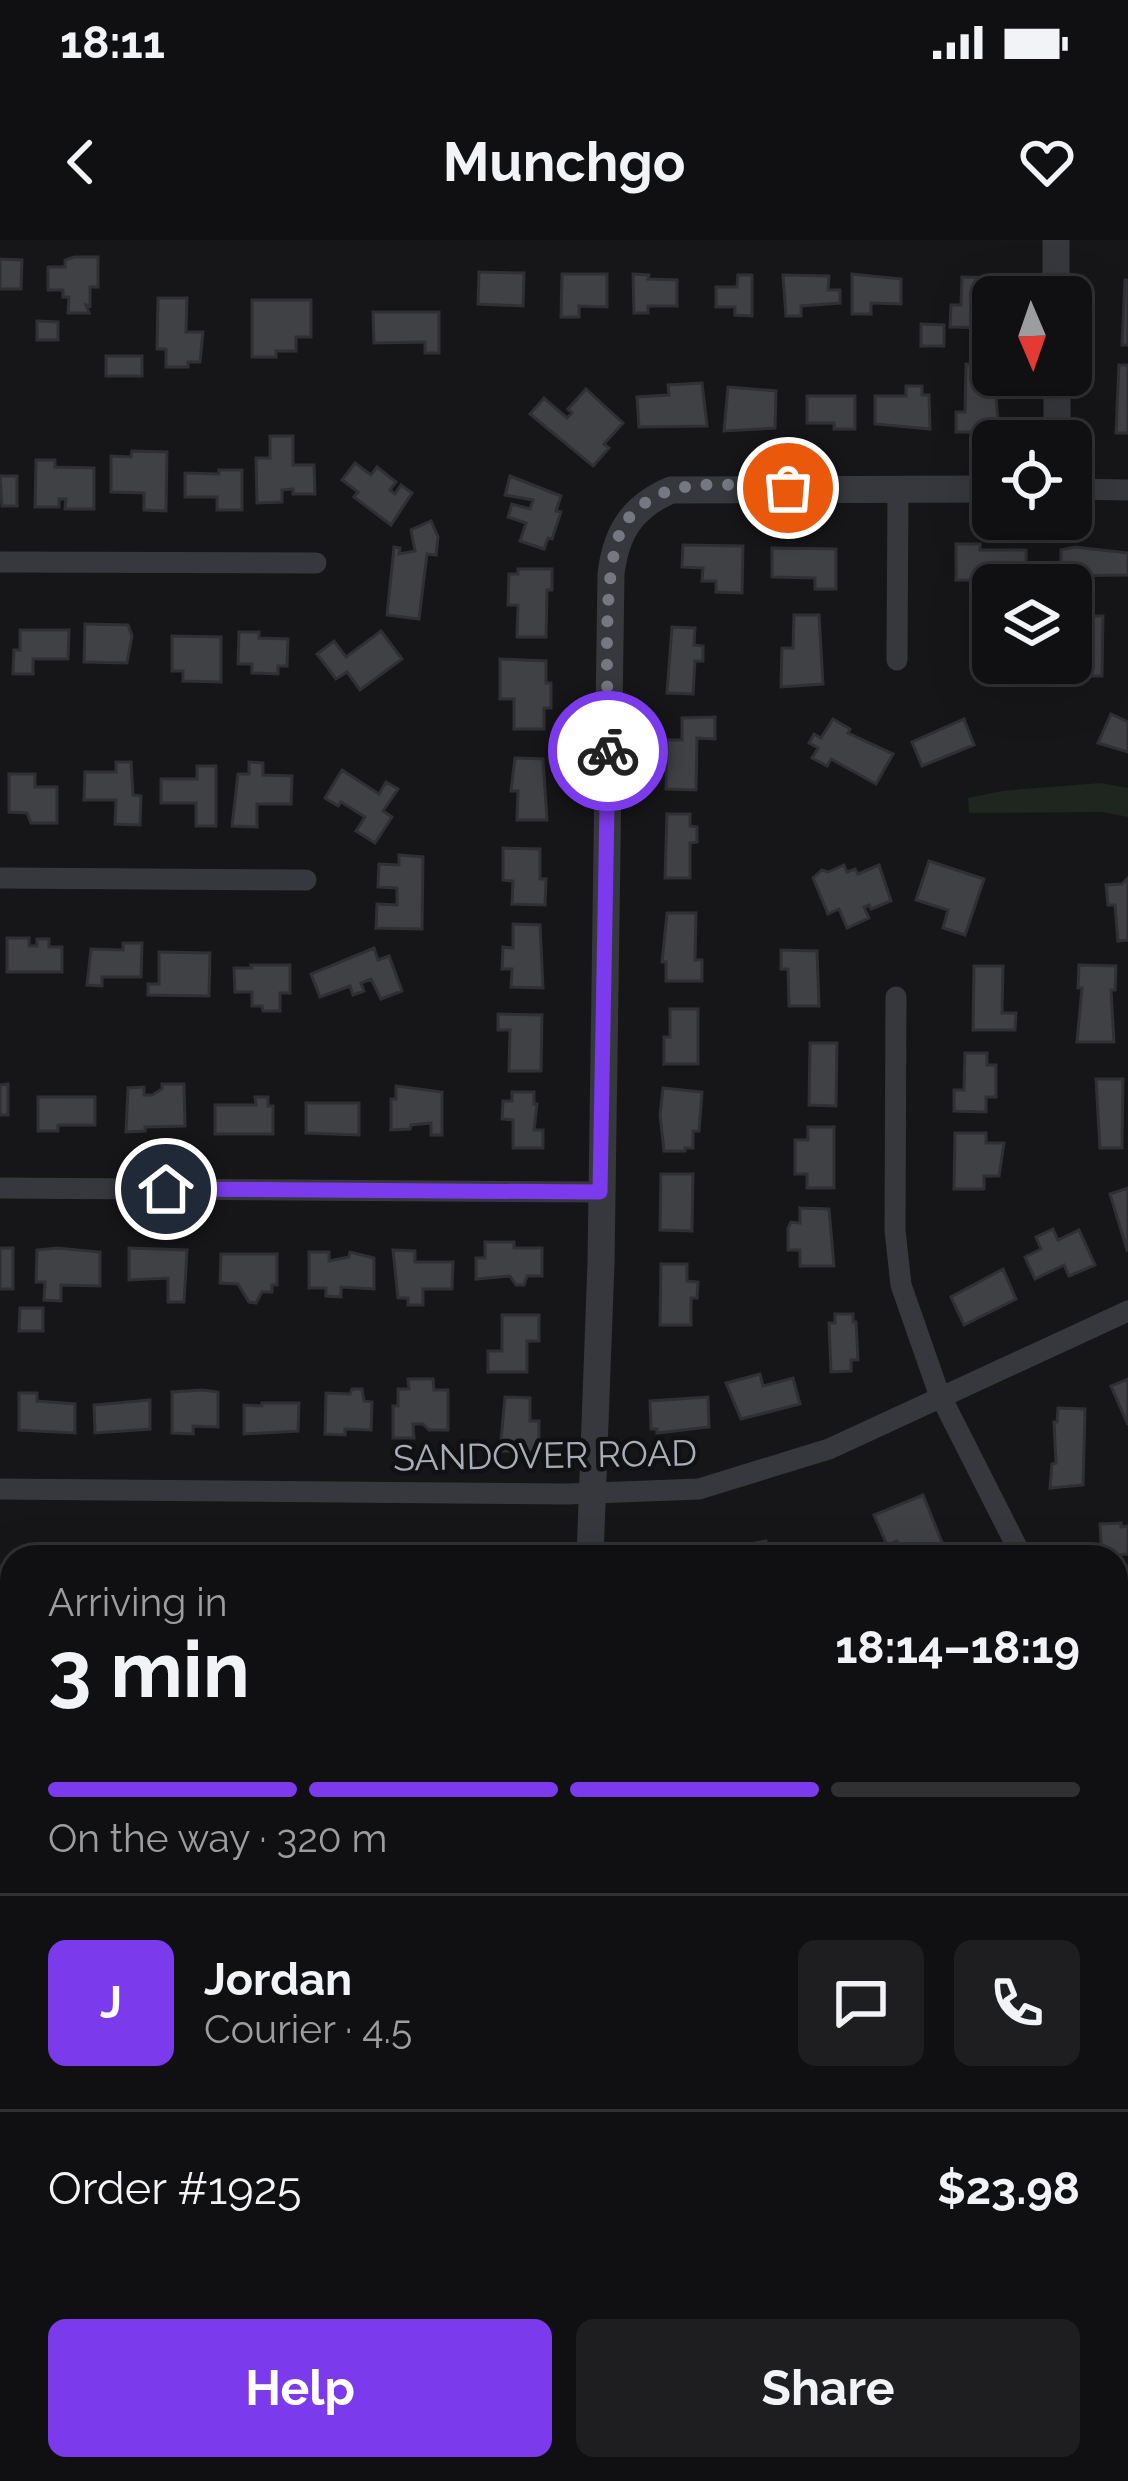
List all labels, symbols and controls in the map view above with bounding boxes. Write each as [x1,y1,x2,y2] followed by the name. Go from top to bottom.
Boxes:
[60,16,165,69] text: 18:11
[48,129,114,195] icon: back
[1014,129,1080,195] icon: heart
[443,130,685,194] text: Munchgo
[972,276,1092,396] north arrow
[972,276,1092,684] map controls
[972,420,1092,540] button: locate
[737,437,839,539] pin
[755,455,821,521] icon: bag
[972,564,1092,684] button: layers
[548,691,668,811] courier
[575,718,641,784] icon: bike
[115,1138,217,1240] pin
[133,1156,199,1222] icon: home
[393,1431,697,1479] street label: SANDOVER ROAD
[48,1579,228,1625] text: Arriving in
[835,1621,1080,1674] text: 18:14–18:19
[48,1624,250,1715] text: 3 min
[48,1815,387,1861] text: On the way · 320 m
[798,1940,924,2066] button: chat
[954,1940,1080,2066] button: phone
[204,1953,352,2006] text: Jordan
[100,1976,122,2029] text: J
[204,2006,412,2052] text: Courier · 4.5
[48,2162,302,2215] text: Order #1925
[937,2162,1080,2215] text: $23.98
[48,2319,552,2457] button: Help
[576,2319,1080,2457] button: Share

